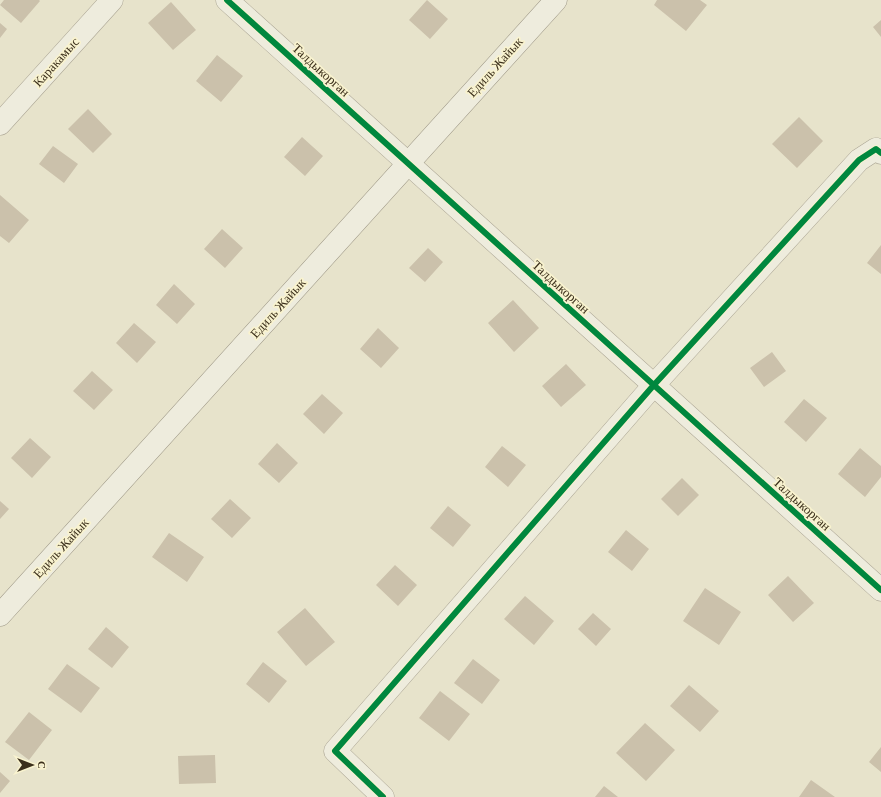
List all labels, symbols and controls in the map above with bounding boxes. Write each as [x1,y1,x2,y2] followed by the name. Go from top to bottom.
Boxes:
[464,33,526,100] street label: Едиль Жайык
[30,34,82,90] street label: Каракамыс
[289,40,353,100] street label: Талдыкорган
[529,257,593,317] street label: Талдыкорган
[247,274,309,341] street label: Едиль Жайык
[770,474,834,534] street label: Талдыкорган
[30,514,92,581] street label: Едиль Жайык
[12,745,52,785] north arrow
[36,761,48,769] text: С

